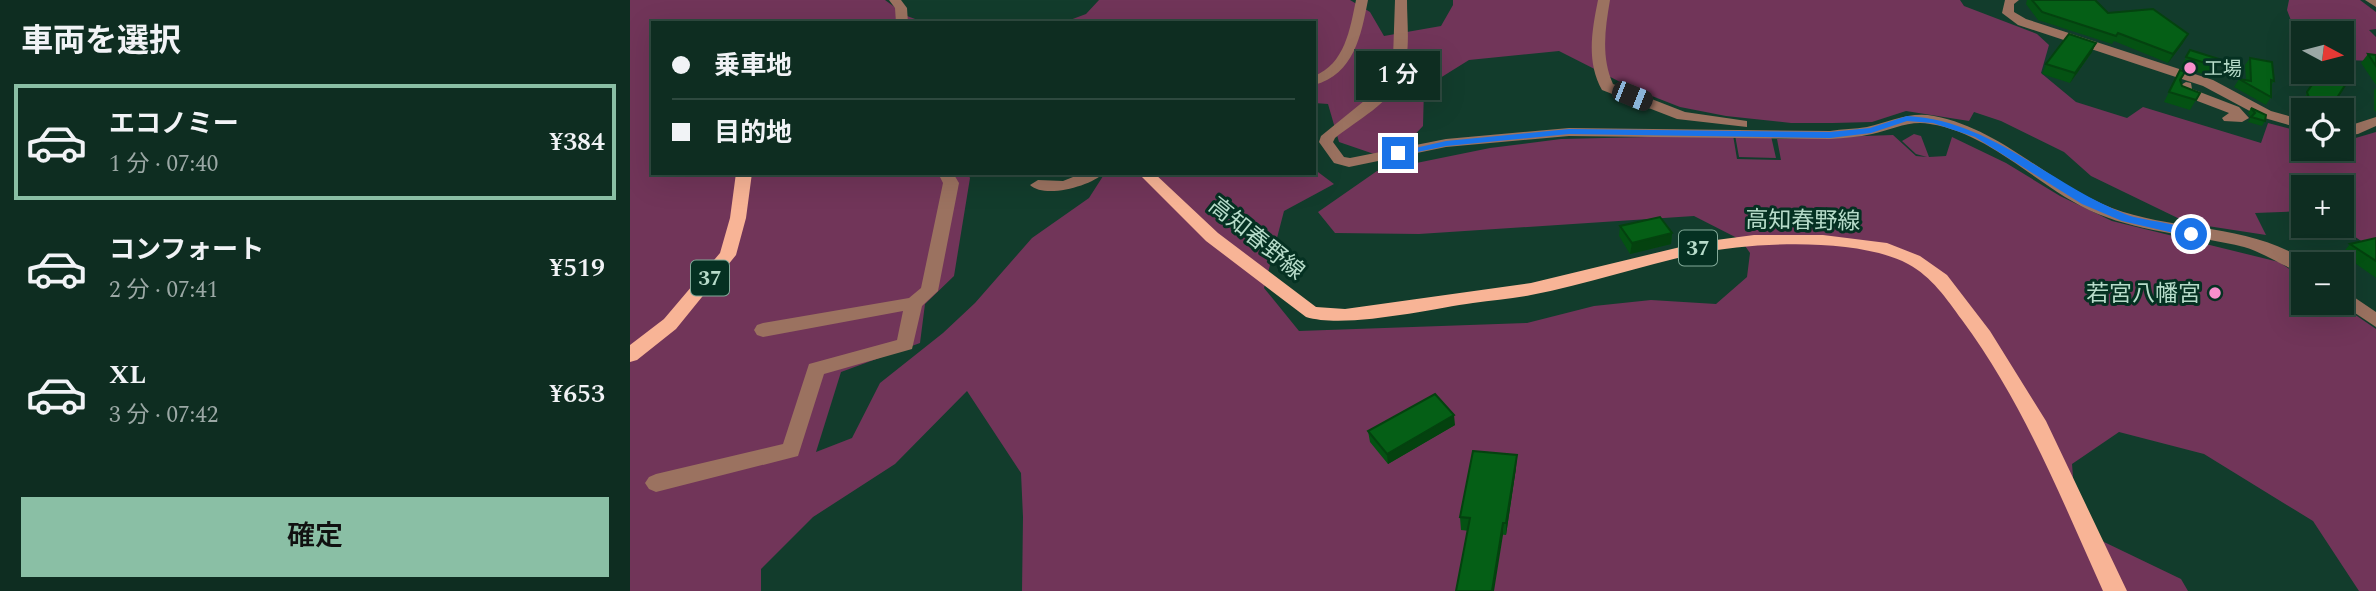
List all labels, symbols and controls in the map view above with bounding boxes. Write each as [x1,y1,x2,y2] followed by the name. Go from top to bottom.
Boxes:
[21,17,181,66] text: 車両を選択
[2291,21,2354,84] north arrow
[2291,21,2354,315] map controls
[714,46,792,86] text: 乗車地
[1356,52,1440,100] callout: 1 分
[2204,55,2242,84] place label: 工場
[1377,58,1419,93] text: 1 分
[2182,60,2198,76] marker: 工場
[1609,78,1656,114] car
[2291,98,2354,161] button: locate
[109,104,239,144] text: エコノミー
[25,111,88,174] icon: car
[714,113,792,153] text: 目的地
[549,122,605,162] text: ¥384
[1382,137,1414,169] route end
[109,147,218,182] text: 1 分 · 07:40
[2291,175,2354,238] button: +
[1200,189,1312,289] street label: 高知春野線
[1745,203,1861,240] street label: 高知春野線
[2175,218,2207,250] route start
[109,230,264,270] text: コンフォート
[1679,230,1717,266] road number: 37
[25,237,88,300] icon: car
[549,248,605,288] text: ¥519
[2291,252,2354,315] button: −
[691,260,729,296] road number: 37
[109,273,218,308] text: 2 分 · 07:41
[2086,277,2201,312] place label: 若宮八幡宮
[2207,285,2223,301] marker: 若宮八幡宮
[109,355,146,395] text: XL
[25,363,88,426] icon: car
[549,374,605,414] text: ¥653
[109,398,218,433] text: 3 分 · 07:42
[21,497,609,577] button: 確定

